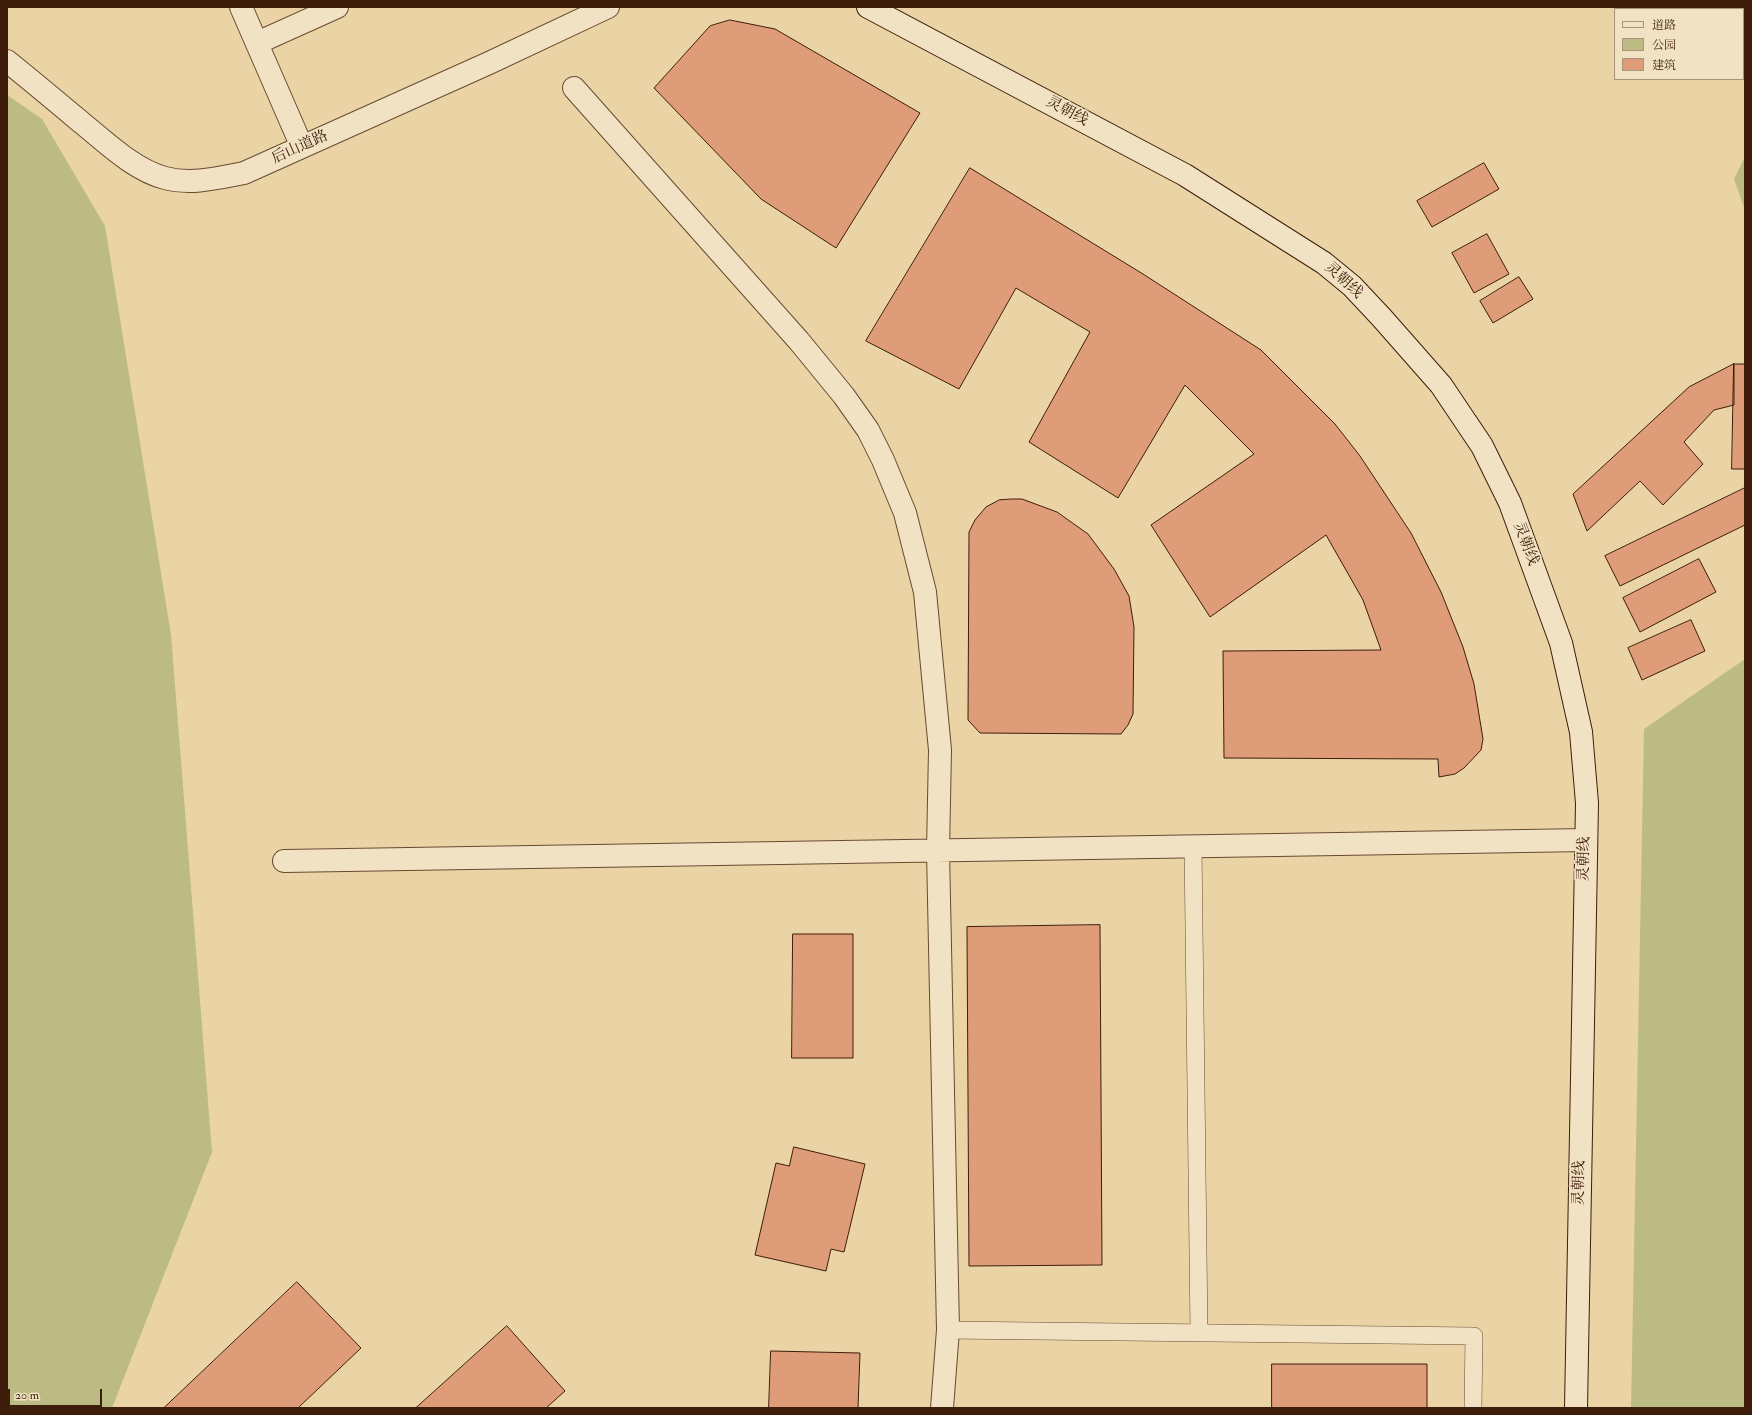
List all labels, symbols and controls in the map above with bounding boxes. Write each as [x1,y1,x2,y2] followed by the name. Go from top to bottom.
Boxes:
[1614,8,1744,80] legend
[1652,18,1676,33] text: 道路
[1652,38,1676,53] text: 公园
[1652,58,1676,73] text: 建筑
[1043,93,1091,131] street label: 灵朝线
[269,128,331,168] street label: 后山道路
[1320,259,1366,303] street label: 灵朝线
[1509,520,1541,568] street label: 灵朝线
[1576,836,1594,882] street label: 灵朝线
[1571,1160,1589,1206] street label: 灵朝线
[10,1381,104,1407] scale bar
[15,1388,39,1403] text: 20 m

